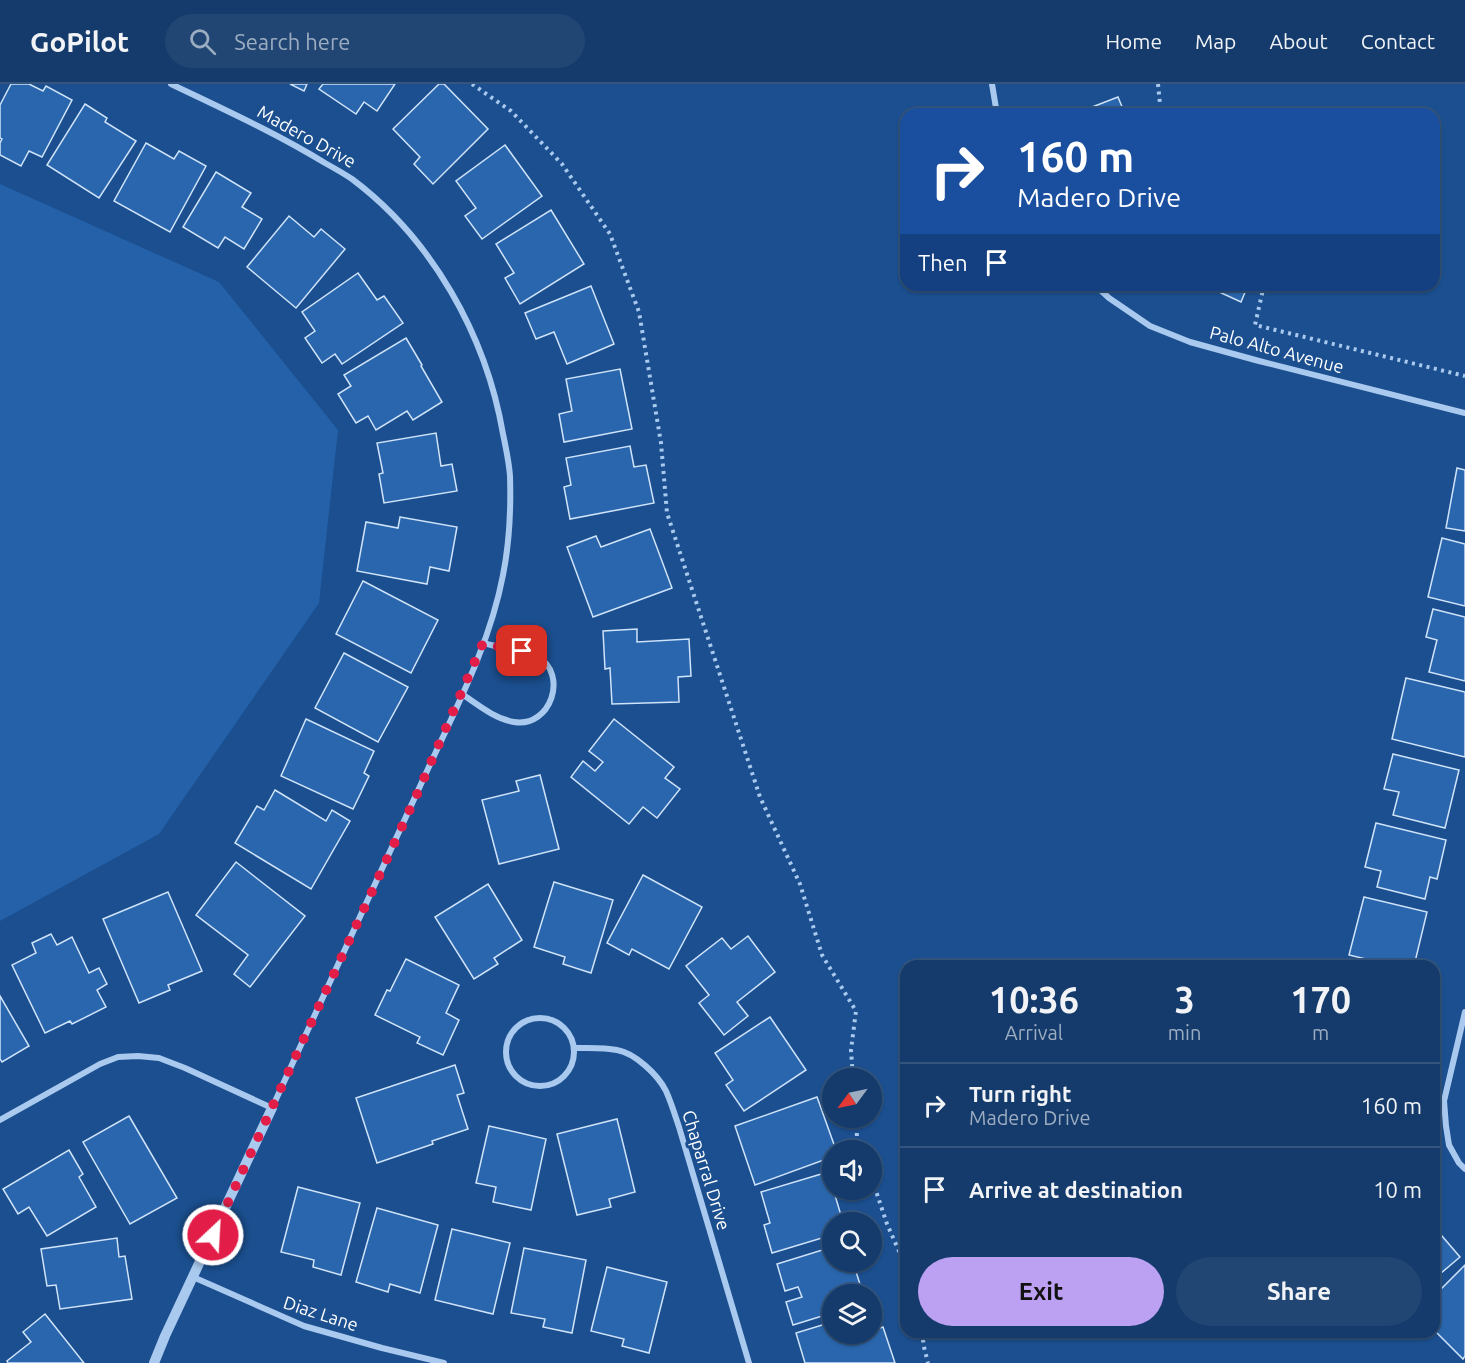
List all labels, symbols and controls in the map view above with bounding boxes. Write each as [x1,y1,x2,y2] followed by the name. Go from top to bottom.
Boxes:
[165,14,585,68] search box
[186,25,219,58] icon: search
[30,26,129,57] text: GoPilot
[234,29,350,54] text: Search here
[1105,29,1162,53] text: Home
[1195,29,1236,53] text: Map
[1269,29,1328,53] text: About
[1361,29,1435,53] text: Contact
[254,101,360,171] street label: Madero Drive
[918,132,996,210] icon: right
[1017,133,1134,180] text: 160 m
[1017,182,1181,212] text: Madero Drive
[980,246,1013,279] icon: arrive
[918,250,968,275] text: Then
[1208,321,1346,377] street label: Palo Alto Avenue
[496,625,547,676] pin
[505,634,538,667] icon: arrive
[989,979,1079,1020] text: 10:36
[1174,979,1195,1020] text: 3
[1290,979,1351,1020] text: 170
[1005,1021,1063,1044] text: Arrival
[1168,1021,1201,1044] text: min
[1312,1021,1329,1044] text: m
[822,1068,882,1128] north arrow
[822,1068,882,1344] map controls
[969,1081,1071,1106] text: Turn right
[918,1089,951,1122] icon: right
[1361,1093,1422,1118] text: 160 m
[969,1106,1091,1129] text: Madero Drive
[679,1107,735,1233] street label: Chaparral Drive
[822,1140,882,1200] button: sound
[918,1173,951,1206] icon: arrive
[969,1177,1183,1202] text: Arrive at destination
[1373,1177,1422,1202] text: 10 m
[181,1203,245,1267] position arrow
[822,1212,882,1272] button: search
[918,1257,1164,1326] button: Exit
[1176,1257,1422,1326] button: Share
[822,1284,882,1344] button: layers
[281,1292,361,1334] street label: Diaz Lane

